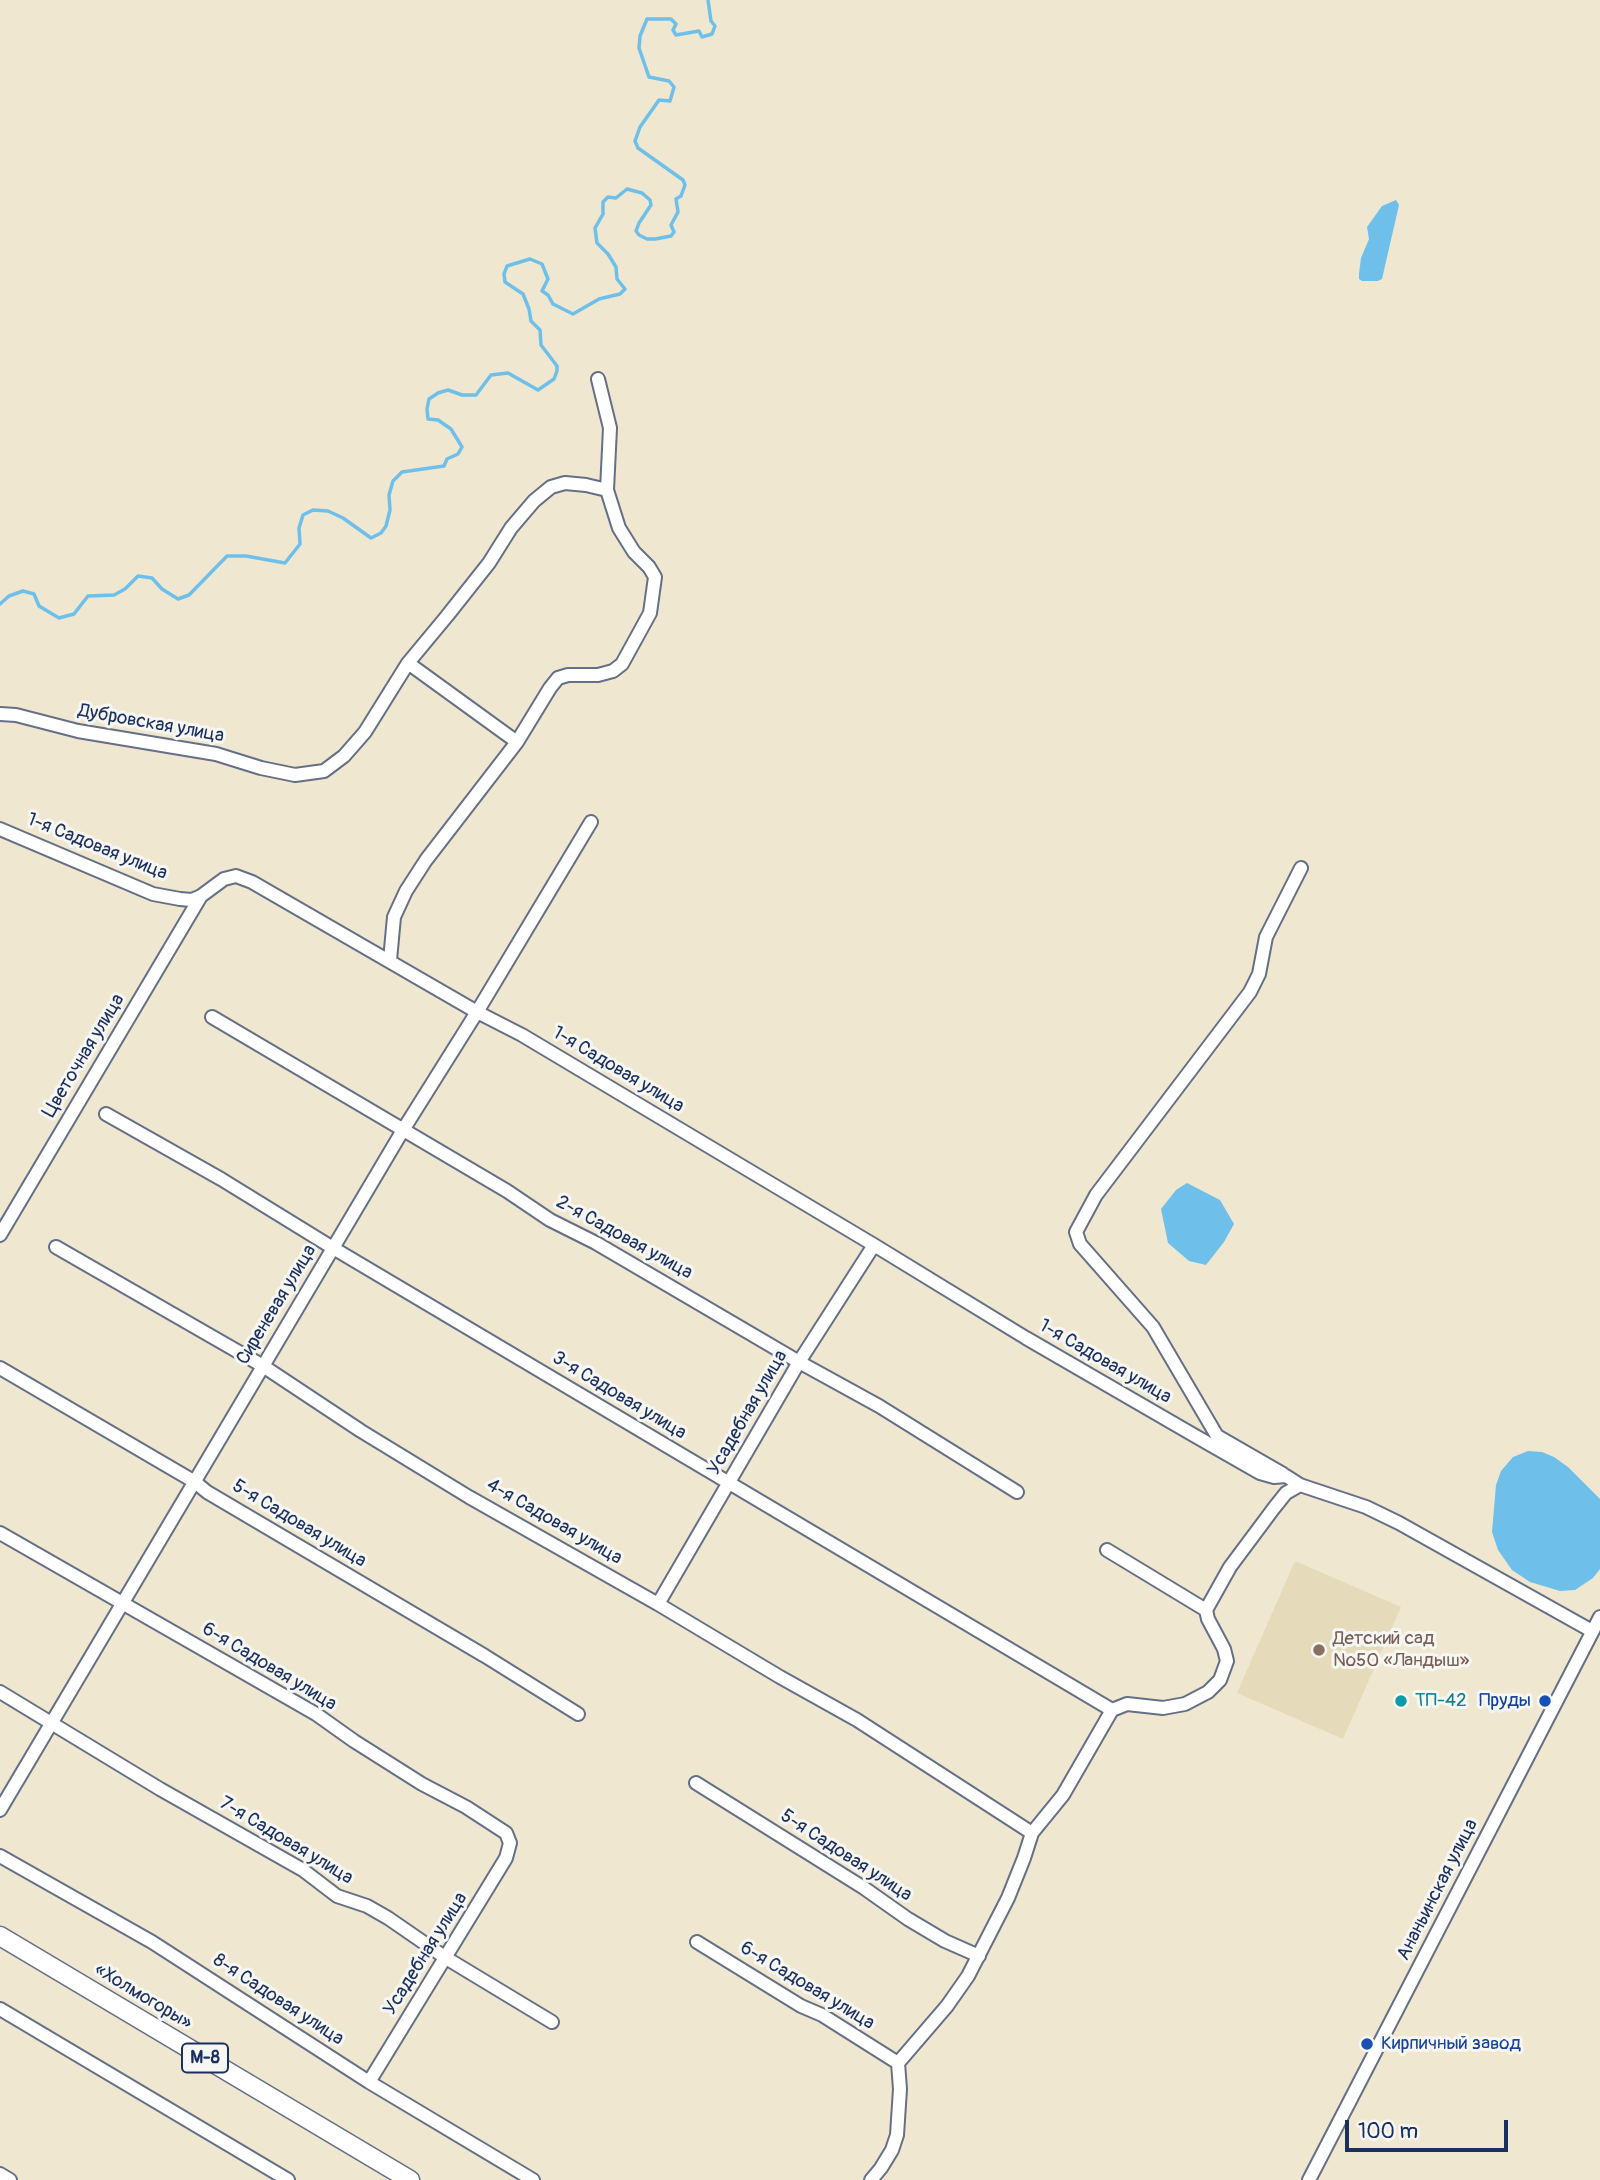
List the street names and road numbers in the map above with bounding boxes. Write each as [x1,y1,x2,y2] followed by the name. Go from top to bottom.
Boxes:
[76,700,226,748] street label: Дубровская улица
[24,808,170,886] street label: 1-я Садовая улица
[38,990,130,1122] street label: Цветочная улица
[548,1022,688,1118] street label: 1-я Садовая улица
[552,1191,696,1285] street label: 2-я Садовая улица
[232,1241,322,1369] street label: Сиреневая улица
[1035,1315,1175,1409] street label: 1-я Садовая улица
[548,1347,690,1445] street label: 3-я Садовая улица
[703,1347,793,1479] street label: Усадебная улица
[482,1474,626,1570] street label: 4-я Садовая улица
[228,1475,370,1573] street label: 5-я Садовая улица
[198,1618,340,1716] street label: 6-я Садовая улица
[215,1792,357,1890] street label: 7-я Садовая улица
[776,1805,916,1907] street label: 5-я Садовая улица
[1393,1816,1483,1964] street label: Ананьинская улица
[379,1888,473,2020] street label: Усадебная улица
[736,1937,878,2035] street label: 6-я Садовая улица
[208,1949,348,2051] street label: 8-я Садовая улица
[90,1959,196,2035] street label: «Холмогоры»
[182,2044,228,2072] road number: М-8

